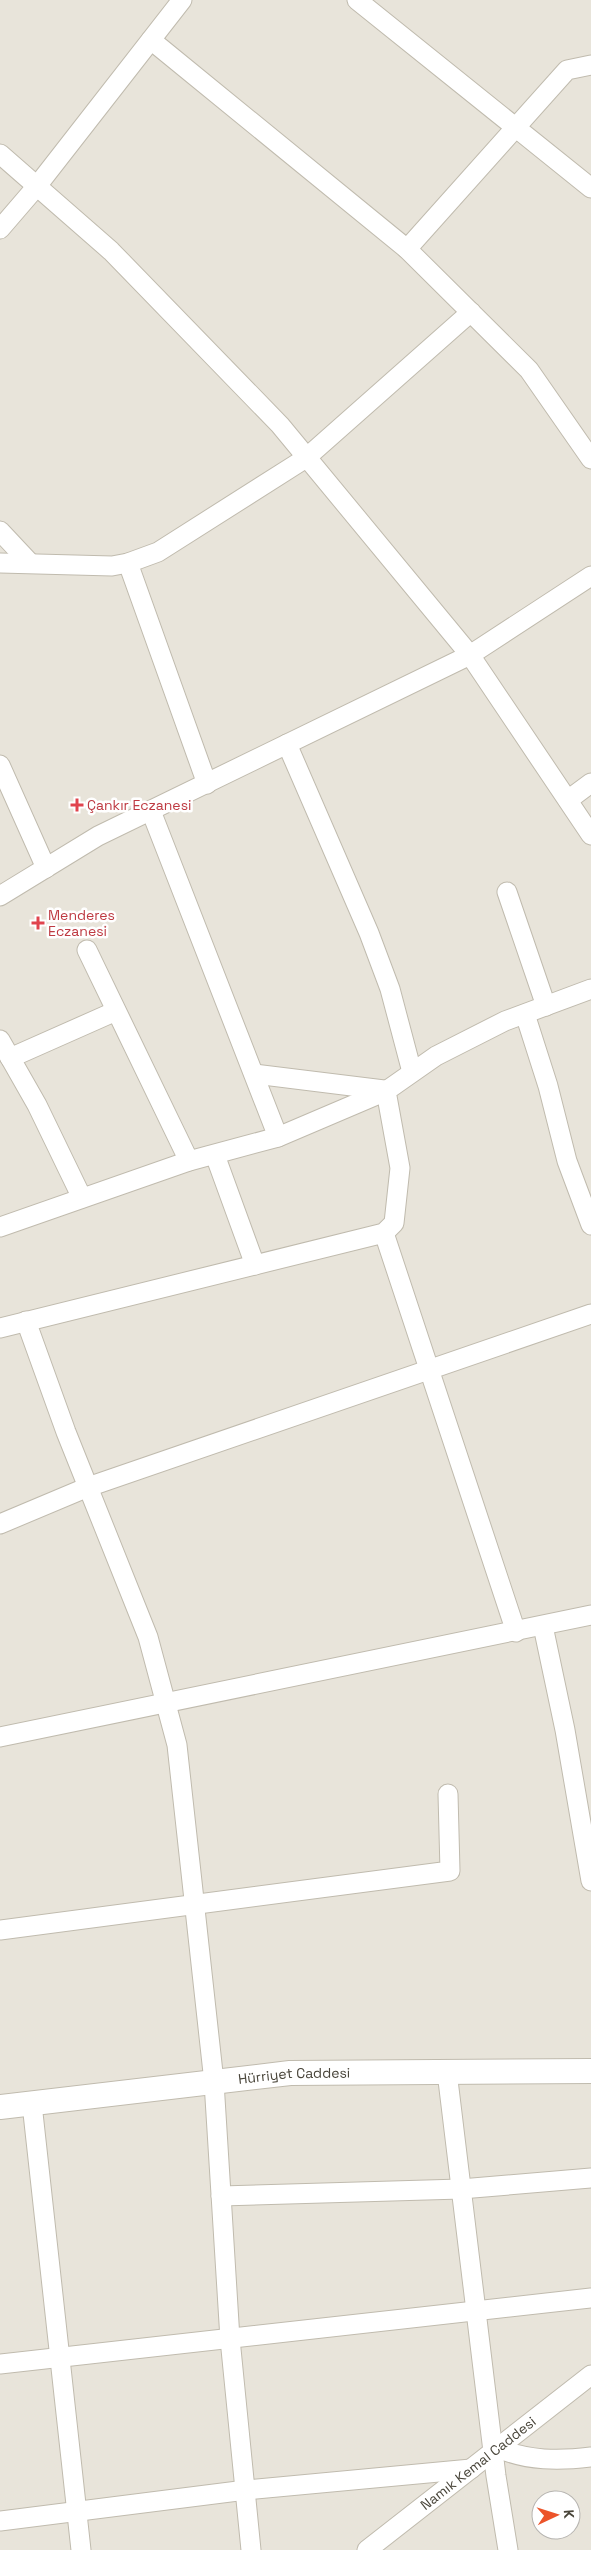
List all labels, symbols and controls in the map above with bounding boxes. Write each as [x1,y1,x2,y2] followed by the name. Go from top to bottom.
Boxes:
[87,796,191,814] place label: Çankır Eczanesi
[71,799,83,811] marker: Çankır Eczanesi
[48,906,115,940] place label: Menderes Eczanesi
[32,917,44,929] marker: Menderes Eczanesi
[237,2064,350,2088] street label: Hürriyet Caddesi
[417,2412,540,2514] street label: Namık Kemal Caddesi
[531,2490,581,2540] north arrow
[560,2509,578,2519] text: K

